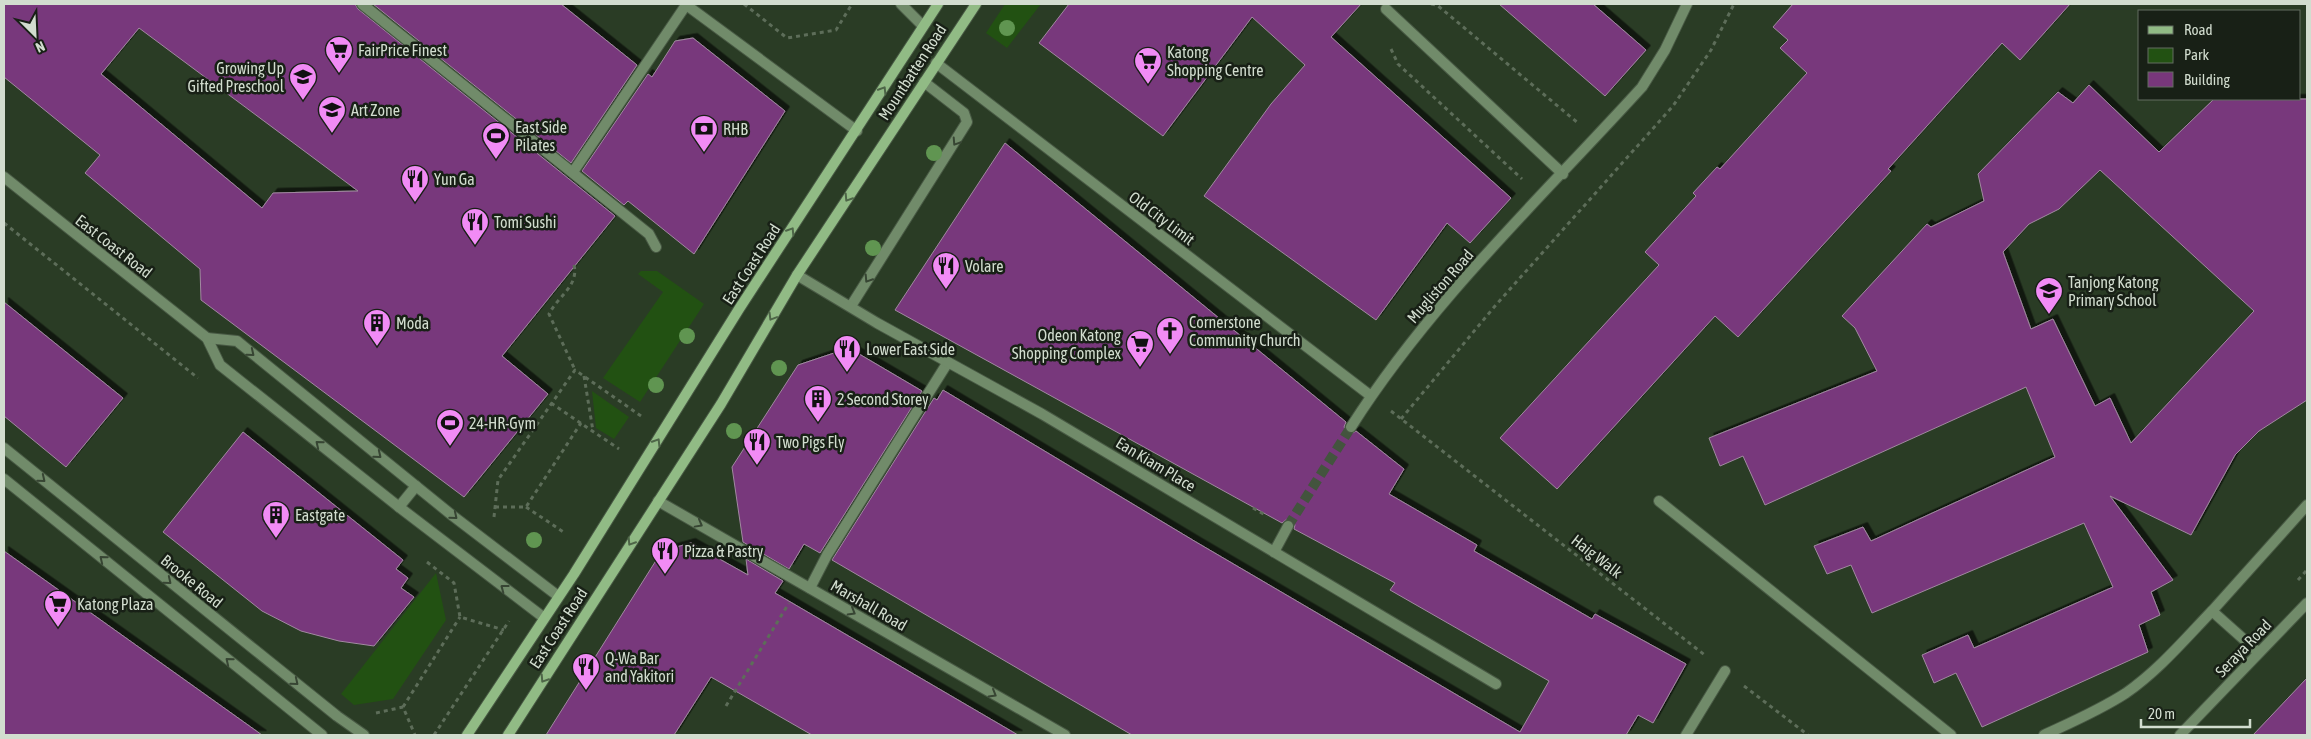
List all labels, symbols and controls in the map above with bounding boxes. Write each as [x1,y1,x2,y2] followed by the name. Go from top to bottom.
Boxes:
[10,10,60,60] north arrow
[2138,10,2301,100] legend
[874,21,950,123] street label: Mountbatten Road
[2184,21,2213,38] text: Road
[324,35,354,74] supermarket icon: FairPrice Finest
[33,38,47,56] text: N
[358,41,447,59] place label: FairPrice Finest
[1167,43,1264,80] place label: Katong Shopping Centre
[1133,46,1163,85] supermarket icon: Katong Shopping Centre
[2184,46,2209,63] text: Park
[188,59,285,95] place label: Growing Up Gifted Preschool
[288,62,318,101] school or university icon: Growing Up Gifted Preschool
[2184,71,2230,88] text: Building
[877,86,886,95] one-way arrow
[317,95,347,134] school or university icon: Art Zone
[351,101,400,119] place label: Art Zone
[689,114,719,153] bank icon: RHB
[515,118,567,154] place label: East Side Pilates
[723,120,748,138] place label: RHB
[481,121,511,160] sports icon: East Side Pilates
[952,137,962,146] one-way arrow
[400,164,430,203] restaurant icon: Yun Ga
[434,170,475,188] place label: Yun Ga
[1125,188,1199,249] street label: Old City Limit
[845,193,854,202] one-way arrow
[460,207,490,246] restaurant icon: Tomi Sushi
[72,211,156,281] street label: East Coast Road
[494,213,557,231] place label: Tomi Sushi
[718,221,784,307] street label: East Coast Road
[785,227,794,236] one-way arrow
[1403,246,1478,327] street label: Mugliston Road
[931,251,961,290] restaurant icon: Volare
[965,257,1004,275] place label: Volare
[2068,273,2159,310] place label: Tanjong Katong Primary School
[864,274,874,283] one-way arrow
[2034,276,2064,315] school or university icon: Tanjong Katong Primary School
[362,308,392,347] building icon: Moda
[769,311,779,320] one-way arrow
[1189,313,1300,350] place label: Cornerstone Community Church
[396,314,429,332] place label: Moda
[1155,316,1185,355] church icon: Cornerstone Community Church
[1012,326,1122,363] place label: Odeon Katong Shopping Complex
[1125,329,1155,368] supermarket icon: Odeon Katong Shopping Complex
[832,334,862,373] restaurant icon: Lower East Side
[866,340,955,358] place label: Lower East Side
[245,347,254,355] one-way arrow
[803,384,833,423] building icon: 2 Second Storey
[837,390,929,409] place label: 2 Second Storey
[435,408,465,447] sports icon: 24-HR-Gym
[469,414,536,433] place label: 24-HR-Gym
[742,427,772,466] restaurant icon: Two Pigs Fly
[776,433,845,452] place label: Two Pigs Fly
[1113,433,1199,495] street label: Ean Kiam Place
[650,438,660,447] one-way arrow
[315,441,325,450] one-way arrow
[372,449,381,457] one-way arrow
[36,473,45,481] one-way arrow
[261,500,291,539] building icon: Eastgate
[295,506,345,525] place label: Eastgate
[448,511,457,519] one-way arrow
[694,518,703,528] one-way arrow
[1567,531,1626,582] street label: Haig Walk
[628,536,638,545] one-way arrow
[650,536,680,575] restaurant icon: Pizza & Pastry
[684,542,764,561] place label: Pizza & Pastry
[158,551,226,611] street label: Brooke Road
[99,555,108,564] one-way arrow
[162,575,171,583] one-way arrow
[828,576,910,634] street label: Marshall Road
[500,585,510,594] one-way arrow
[525,585,591,671] street label: East Coast Road
[43,589,73,628] supermarket icon: Katong Plaza
[77,595,153,614] place label: Katong Plaza
[846,606,855,616] one-way arrow
[2211,616,2275,681] street label: Seraya Road
[605,649,674,685] place label: Q-Wa Bar and Yakitori
[571,652,601,691] restaurant icon: Q-Wa Bar and Yakitori
[226,658,235,666] one-way arrow
[541,673,550,682] one-way arrow
[289,677,298,685] one-way arrow
[987,687,996,697] one-way arrow
[2141,696,2250,728] scale bar
[2148,705,2175,722] text: 20 m

